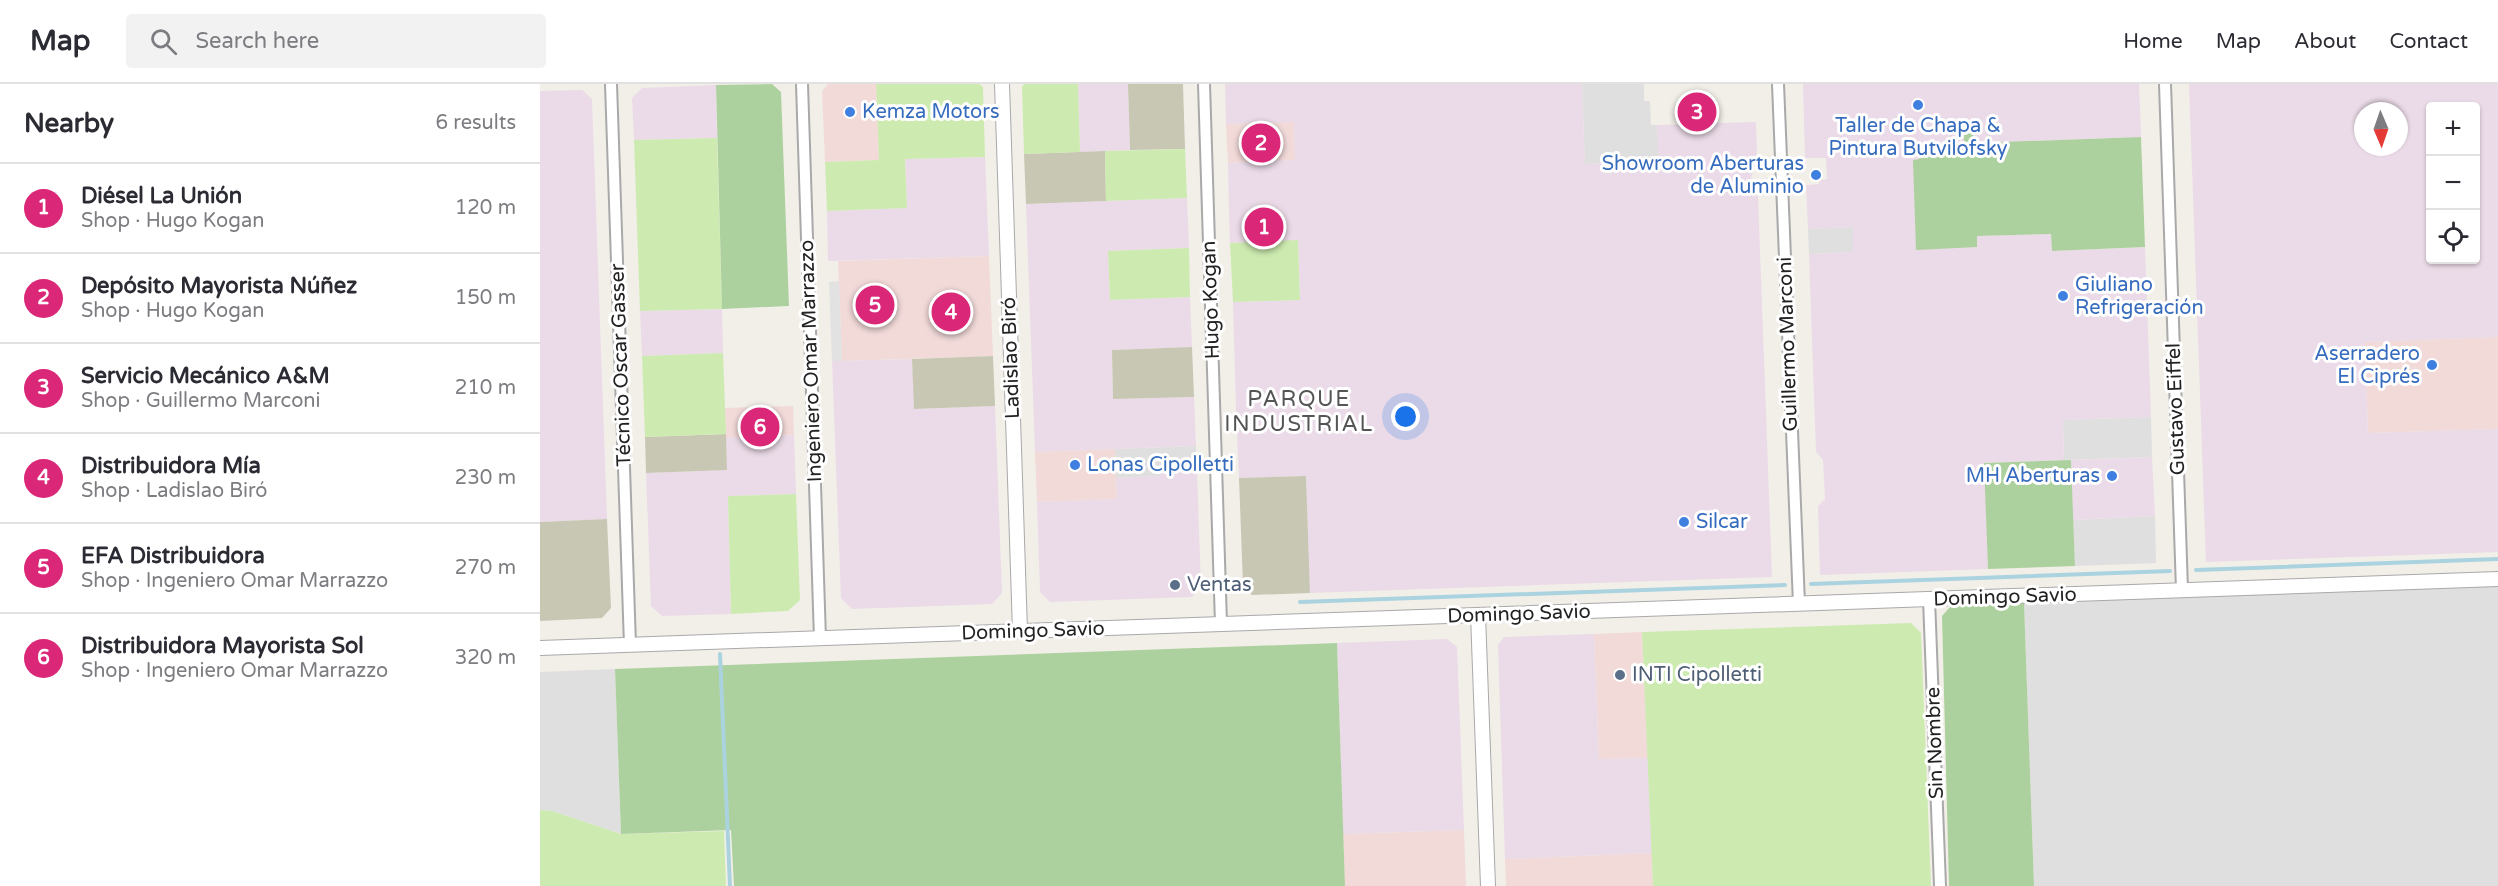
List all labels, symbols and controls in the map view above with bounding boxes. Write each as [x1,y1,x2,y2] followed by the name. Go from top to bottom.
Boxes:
[126,14,546,68] search box
[30,24,90,58] text: Map
[147,25,180,58] icon: search
[195,28,319,54] text: Search here
[2123,29,2183,54] text: Home
[2216,29,2261,54] text: Map
[2294,29,2356,54] text: About
[2389,29,2468,54] text: Contact
[1678,90,1716,135] pin: 3
[1911,98,1925,112] marker: Taller de Chapa & Pintura Butvilofsky
[862,100,1000,124] place label: Kemza Motors
[2354,102,2408,156] north arrow
[2426,102,2480,264] map controls
[2426,102,2480,156] button: +
[843,105,857,119] marker: Kemza Motors
[24,108,114,139] text: Nearby
[436,111,516,135] text: 6 results
[1828,114,2008,161] place label: Taller de Chapa & Pintura Butvilofsky
[1242,120,1280,166] pin: 2
[1602,152,1804,199] place label: Showroom Aberturas de Aluminio
[2426,156,2480,210] button: −
[1809,168,1823,182] marker: Showroom Aberturas de Aluminio
[81,183,242,209] text: Diésel La Unión
[37,196,50,220] text: 1
[455,196,516,220] text: 120 m
[1244,204,1284,250] pin: 1
[81,209,264,233] text: Shop · Hugo Kogan
[2426,210,2480,264] button: locate
[795,239,827,483] street label: Ingeniero Omar Marrazzo
[1197,240,1225,360] street label: Hugo Kogan
[1773,256,1803,432] street label: Guillermo Marconi
[605,263,637,467] street label: Técnico Oscar Gasser
[81,273,357,299] text: Depósito Mayorista Núñez
[2075,273,2204,320] place label: Giuliano Refrigeración
[856,282,894,328] pin: 5
[37,286,50,310] text: 2
[455,286,516,310] text: 150 m
[2056,289,2070,303] marker: Giuliano Refrigeración
[932,290,970,334] pin: 4
[997,297,1025,419] street label: Ladislao Biró
[81,299,264,323] text: Shop · Hugo Kogan
[2162,342,2190,476] street label: Gustavo Eiffel
[2314,342,2420,389] place label: Aserradero El Ciprés
[2425,358,2439,372] marker: Aserradero El Ciprés
[81,363,330,389] text: Servicio Mecánico A&M
[37,376,50,400] text: 3
[455,376,516,400] text: 210 m
[1224,386,1374,437] district label: PARQUE INDUSTRIAL
[81,389,321,413] text: Shop · Guillermo Marconi
[1391,402,1420,431] your location
[740,404,780,450] pin: 6
[81,453,261,479] text: Distribuidora Mía
[1087,453,1234,477] place label: Lonas Cipolletti
[1068,458,1082,472] marker: Lonas Cipolletti
[1966,464,2100,488] place label: MH Aberturas
[37,466,50,490] text: 4
[455,466,516,490] text: 230 m
[2105,469,2119,483] marker: MH Aberturas
[81,479,267,503] text: Shop · Ladislao Biró
[1696,510,1748,534] place label: Silcar
[1677,515,1691,529] marker: Silcar
[81,543,265,569] text: EFA Distribuidora
[37,556,50,580] text: 5
[455,556,516,580] text: 270 m
[81,569,388,593] text: Shop · Ingeniero Omar Marrazzo
[1187,573,1252,597] place label: Ventas
[1168,578,1182,592] marker: Ventas
[1933,583,2077,611] street label: Domingo Savio
[1447,600,1591,628] street label: Domingo Savio
[961,617,1105,645] street label: Domingo Savio
[81,633,364,659] text: Distribuidora Mayorista Sol
[37,646,50,670] text: 6
[455,646,516,670] text: 320 m
[81,659,388,683] text: Shop · Ingeniero Omar Marrazzo
[1632,663,1762,687] place label: INTI Cipolletti
[1613,668,1627,682] marker: INTI Cipolletti
[1921,687,1949,799] street label: Sin Nombre

